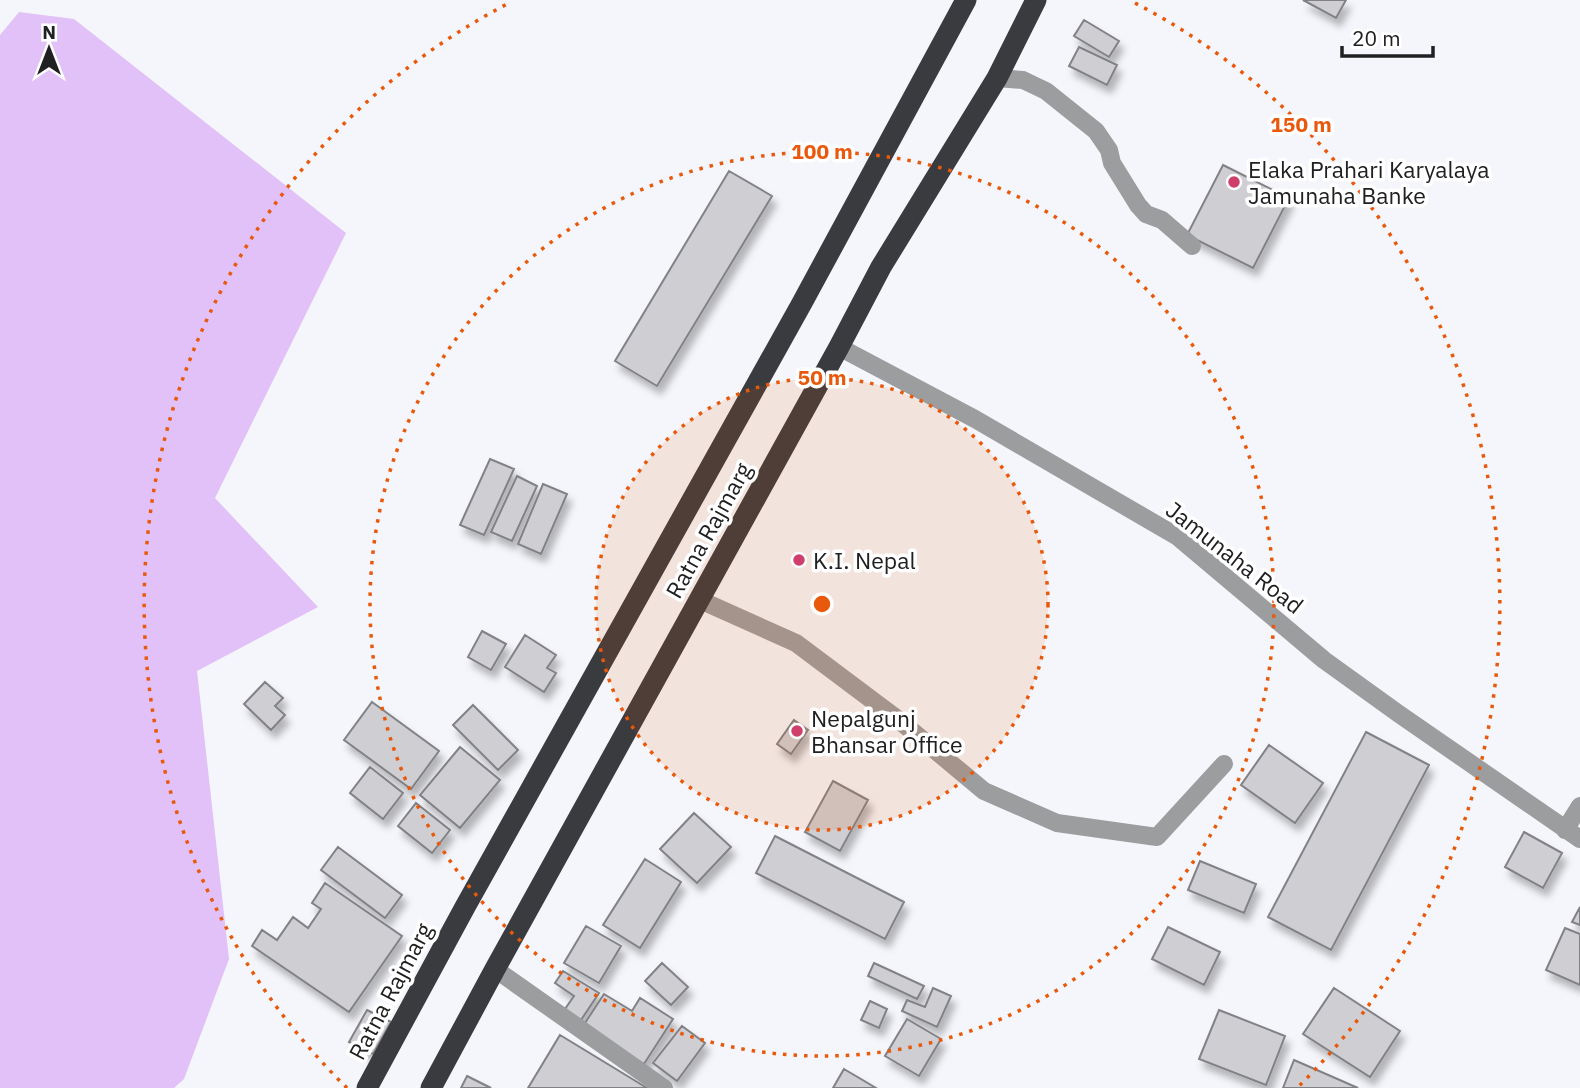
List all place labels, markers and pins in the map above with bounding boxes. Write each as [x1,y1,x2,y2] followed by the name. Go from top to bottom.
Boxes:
[1248,154,1489,210] place label: Elaka Prahari Karyalaya Jamunaha Banke
[1226,174,1242,190] marker: Elaka Prahari Karyalaya Jamunaha Banke
[813,545,916,575] place label: K.I. Nepal
[791,552,807,568] marker: K.I. Nepal
[810,592,834,616] centre of rings
[811,703,963,759] place label: Nepalgunj Bhansar Office
[789,723,805,739] marker: Nepalgunj Bhansar Office

